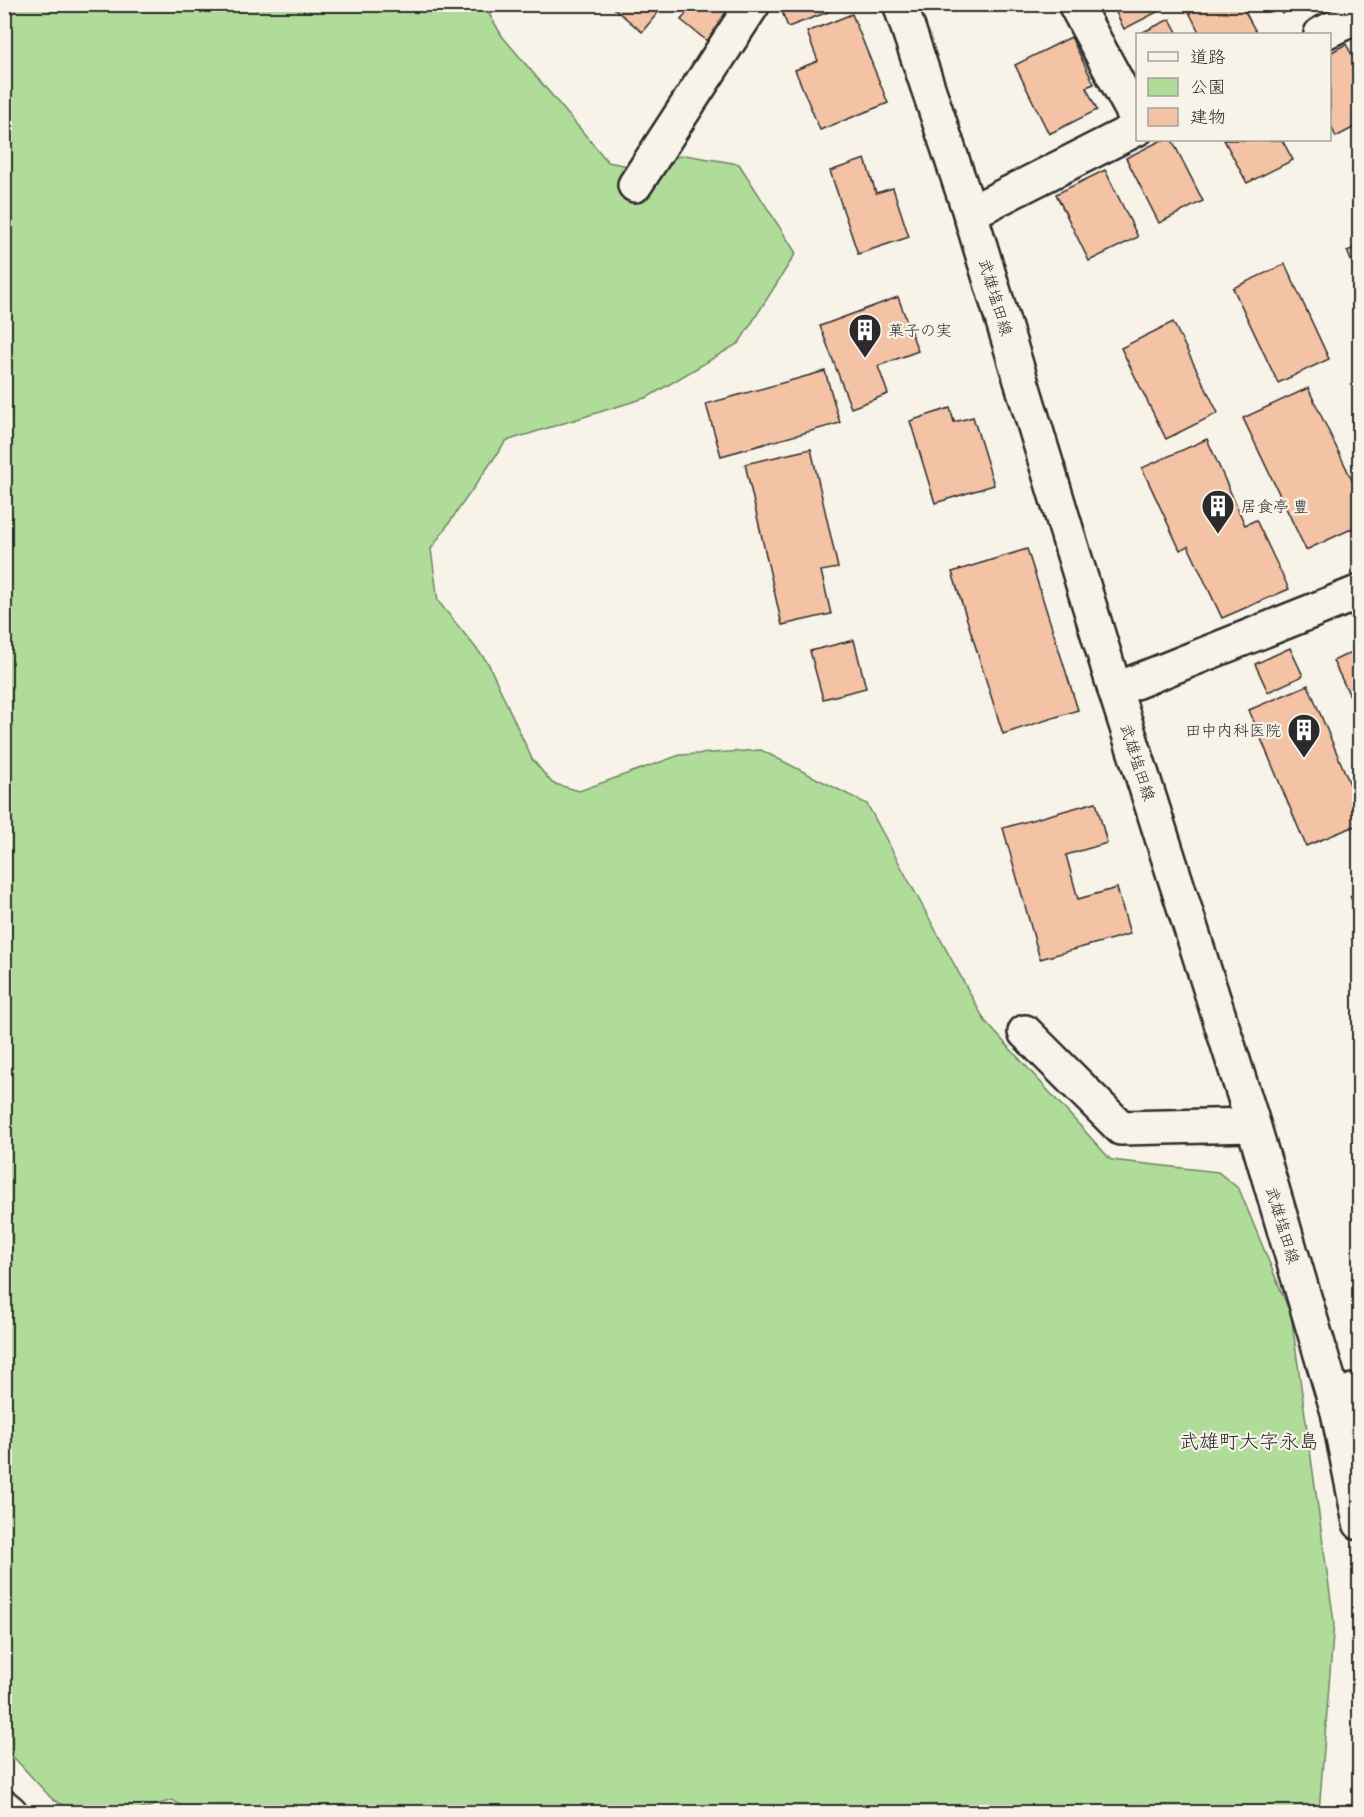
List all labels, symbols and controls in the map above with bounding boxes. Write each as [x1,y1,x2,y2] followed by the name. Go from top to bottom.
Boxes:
[1136,33,1331,141] legend
[1190,44,1226,69] text: 道路
[1190,74,1226,99] text: 公園
[1190,104,1226,129] text: 建物
[974,256,1018,338] street label: 武雄塩田線
[847,312,883,359] building icon: 菓子の実
[888,319,952,341] place label: 菓子の実
[1200,488,1236,535] building icon: 居食亭 豊
[1241,495,1309,517] place label: 居食亭 豊
[1286,712,1322,759] building icon: 田中内科医院
[1185,719,1281,741] place label: 田中内科医院
[1115,721,1161,803] street label: 武雄塩田線
[1261,1184,1305,1266] street label: 武雄塩田線
[1179,1427,1319,1454] district label: 武雄町大字永島

